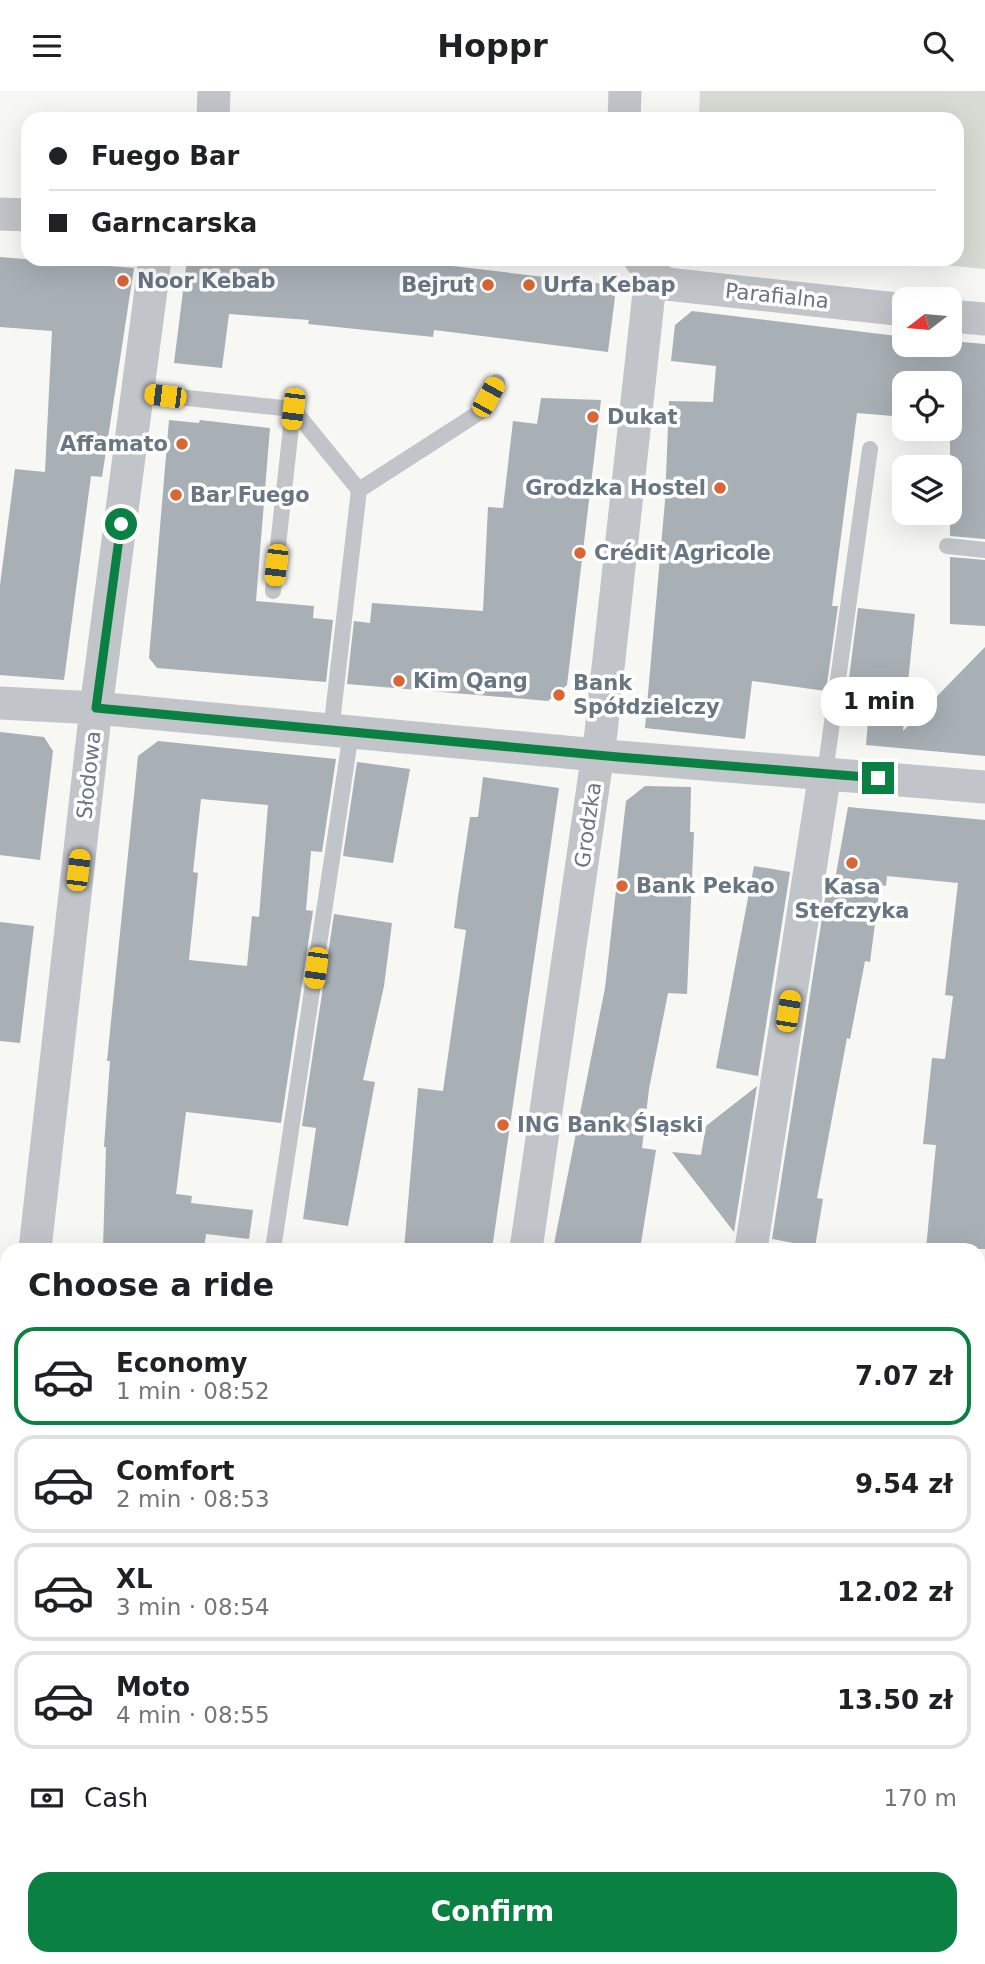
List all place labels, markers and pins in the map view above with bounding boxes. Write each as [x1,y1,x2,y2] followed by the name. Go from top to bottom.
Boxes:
[137,269,275,293] place label: Noor Kebab
[115,273,131,289] marker: Noor Kebab
[401,273,474,297] place label: Bejrut
[543,273,675,297] place label: Urfa Kebap
[480,277,496,293] marker: Bejrut
[521,277,537,293] marker: Urfa Kebap
[607,405,678,429] place label: Dukat
[585,409,601,425] marker: Dukat
[60,432,168,456] place label: Affamato
[174,436,190,452] marker: Affamato
[525,476,706,500] place label: Grodzka Hostel
[712,480,728,496] marker: Grodzka Hostel
[190,483,310,507] place label: Bar Fuego
[168,487,184,503] marker: Bar Fuego
[594,541,771,565] place label: Crédit Agricole
[572,545,588,561] marker: Crédit Agricole
[413,669,528,693] place label: Kim Qang
[573,671,720,719] place label: Bank Spółdzielczy
[391,673,407,689] marker: Kim Qang
[551,687,567,703] marker: Bank Spółdzielczy
[844,855,860,871] marker: Kasa Stefczyka
[636,874,775,898] place label: Bank Pekao
[794,875,910,923] place label: Kasa Stefczyka
[614,878,630,894] marker: Bank Pekao
[517,1112,704,1137] place label: ING Bank Śląski
[495,1117,511,1133] marker: ING Bank Śląski

